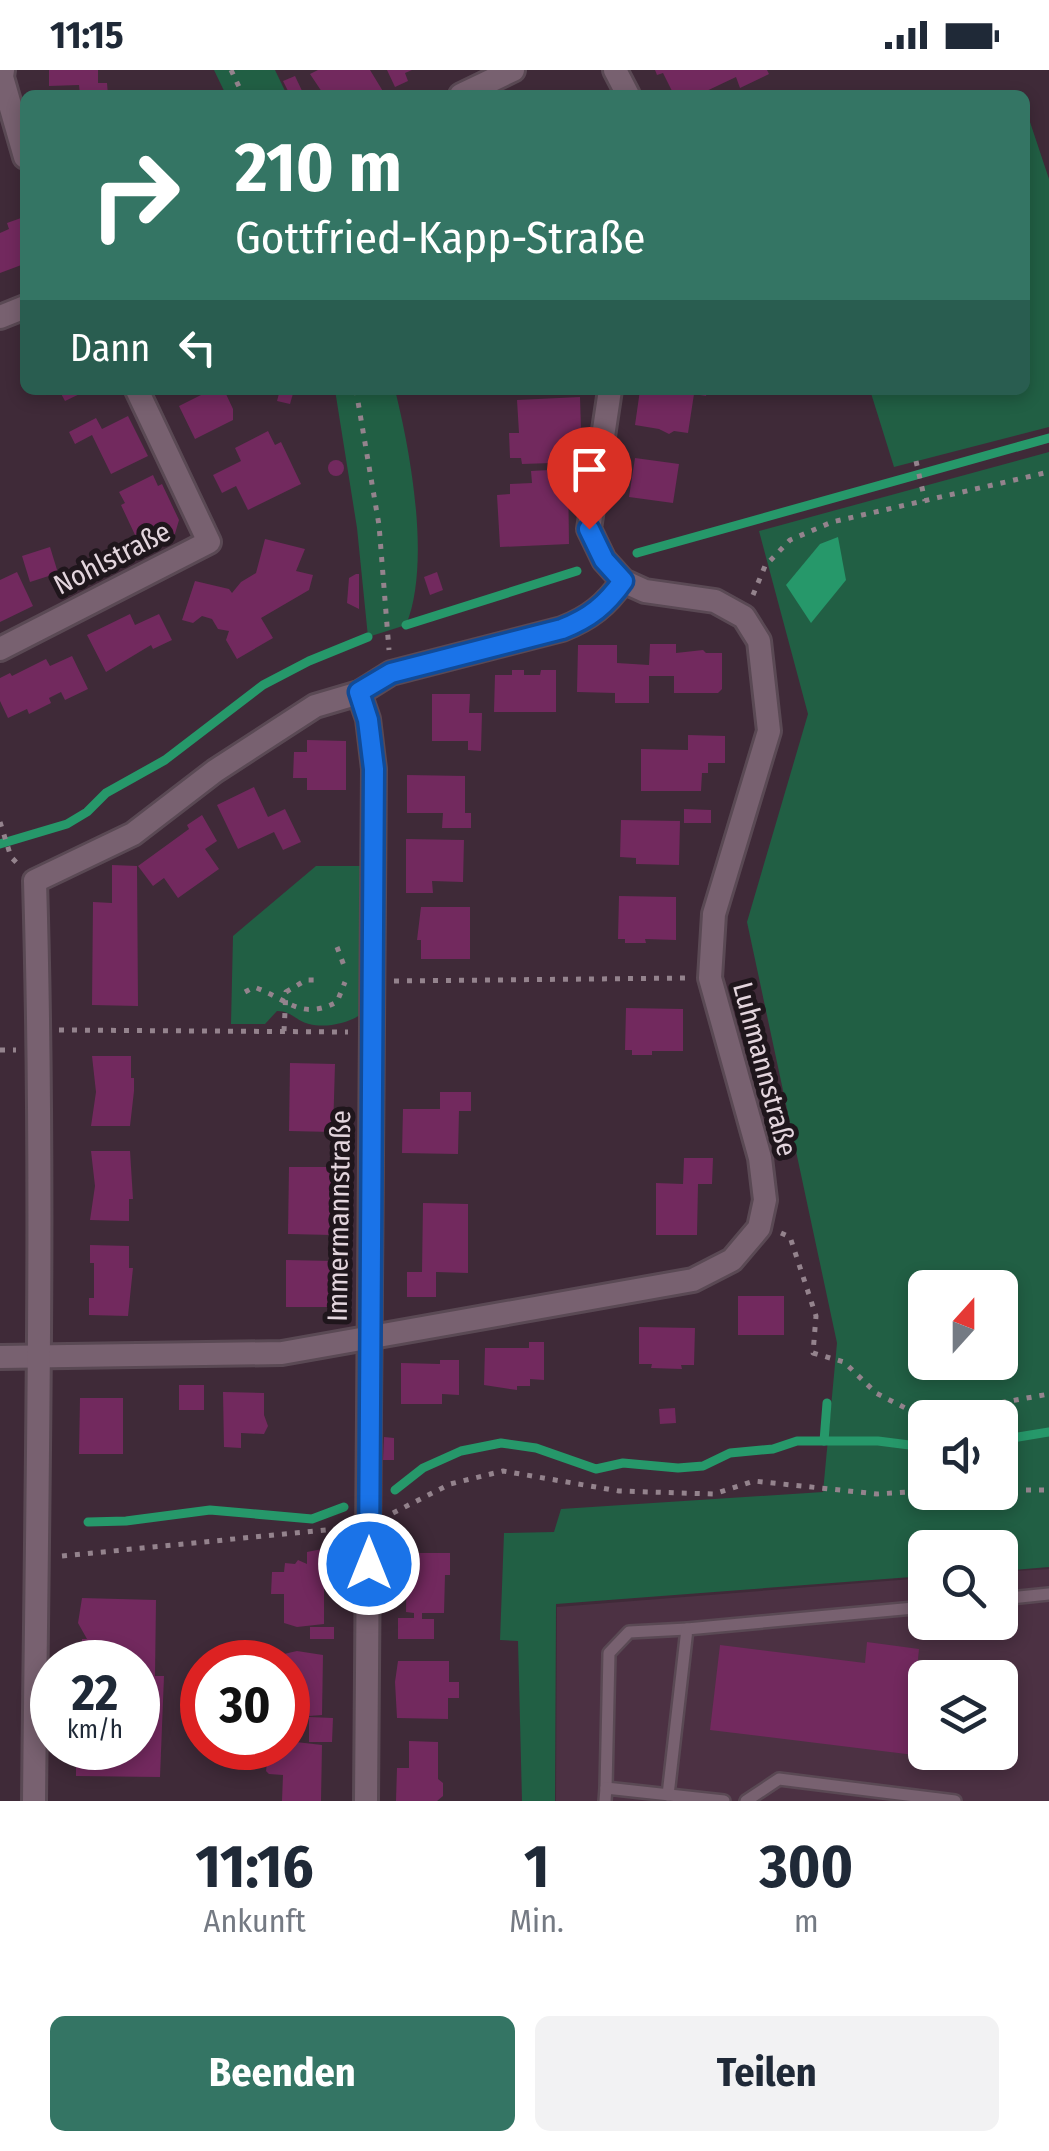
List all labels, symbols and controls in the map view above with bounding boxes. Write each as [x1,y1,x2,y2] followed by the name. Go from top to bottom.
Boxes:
[50,12,124,58] text: 11:15
[235,126,402,210] text: 210 m
[70,130,200,260] icon: right
[235,211,646,265] text: Gottfried-Kapp-Straße
[170,320,225,375] icon: left
[70,325,150,371] text: Dann
[547,427,632,530] pin
[562,442,617,497] icon: arrive
[48,515,176,601] street label: Nohlstraße
[726,978,804,1160] street label: Luhmannstraße
[321,1110,357,1322] street label: Immermannstraße
[908,1270,1018,1380] north arrow
[908,1270,1018,1770] map controls
[908,1400,1018,1510] button: sound
[317,1512,421,1616] position arrow
[908,1530,1018,1640] button: search
[180,1640,310,1770] speed limit sign: 30
[908,1660,1018,1770] button: layers
[72,1663,118,1723] text: 22
[67,1715,123,1745] text: km/h
[196,1831,314,1903] text: 11:16
[524,1831,549,1903] text: 1
[759,1831,853,1903] text: 300
[204,1902,306,1940] text: Ankunft
[509,1902,564,1940] text: Min.
[794,1902,819,1940] text: m
[50,2016,515,2131] button: Beenden
[535,2016,999,2131] button: Teilen

